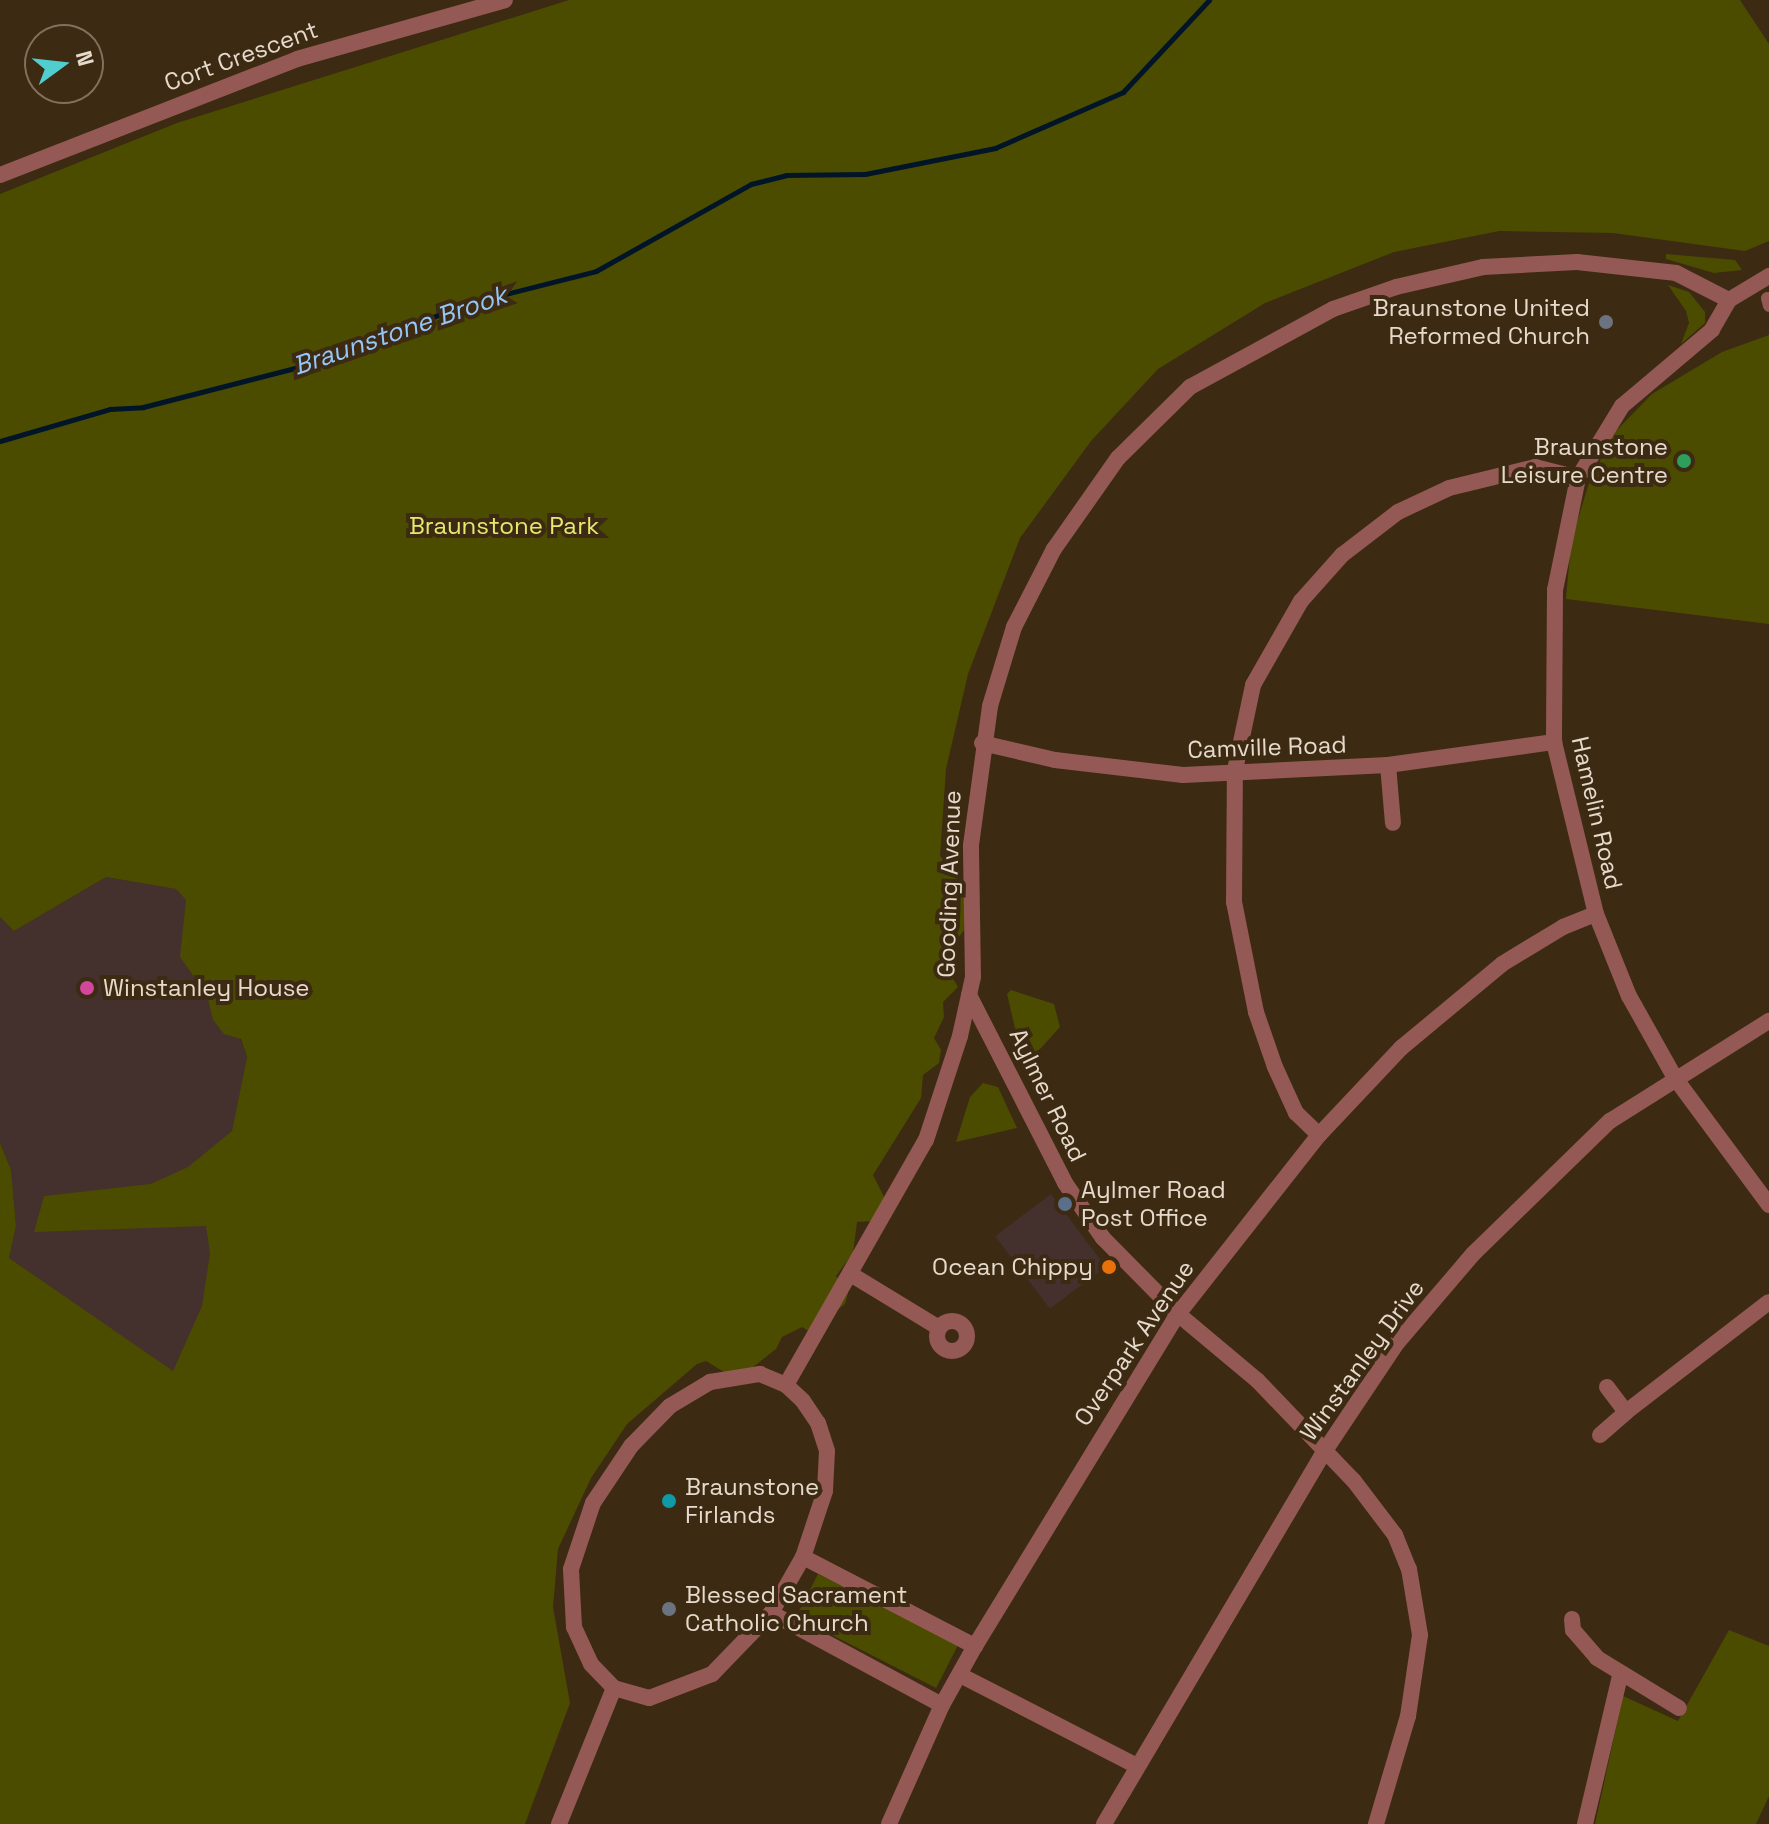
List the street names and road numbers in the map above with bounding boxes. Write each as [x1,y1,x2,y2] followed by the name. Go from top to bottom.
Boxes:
[160,15,322,97] street label: Cort Crescent
[1187,730,1347,764] street label: Camville Road
[1565,734,1629,892] street label: Hamelin Road
[931,790,967,978] street label: Gooding Avenue
[1003,1024,1093,1166] street label: Aylmer Road
[1068,1255,1200,1431] street label: Overpark Avenue
[1294,1274,1430,1446] street label: Winstanley Drive

